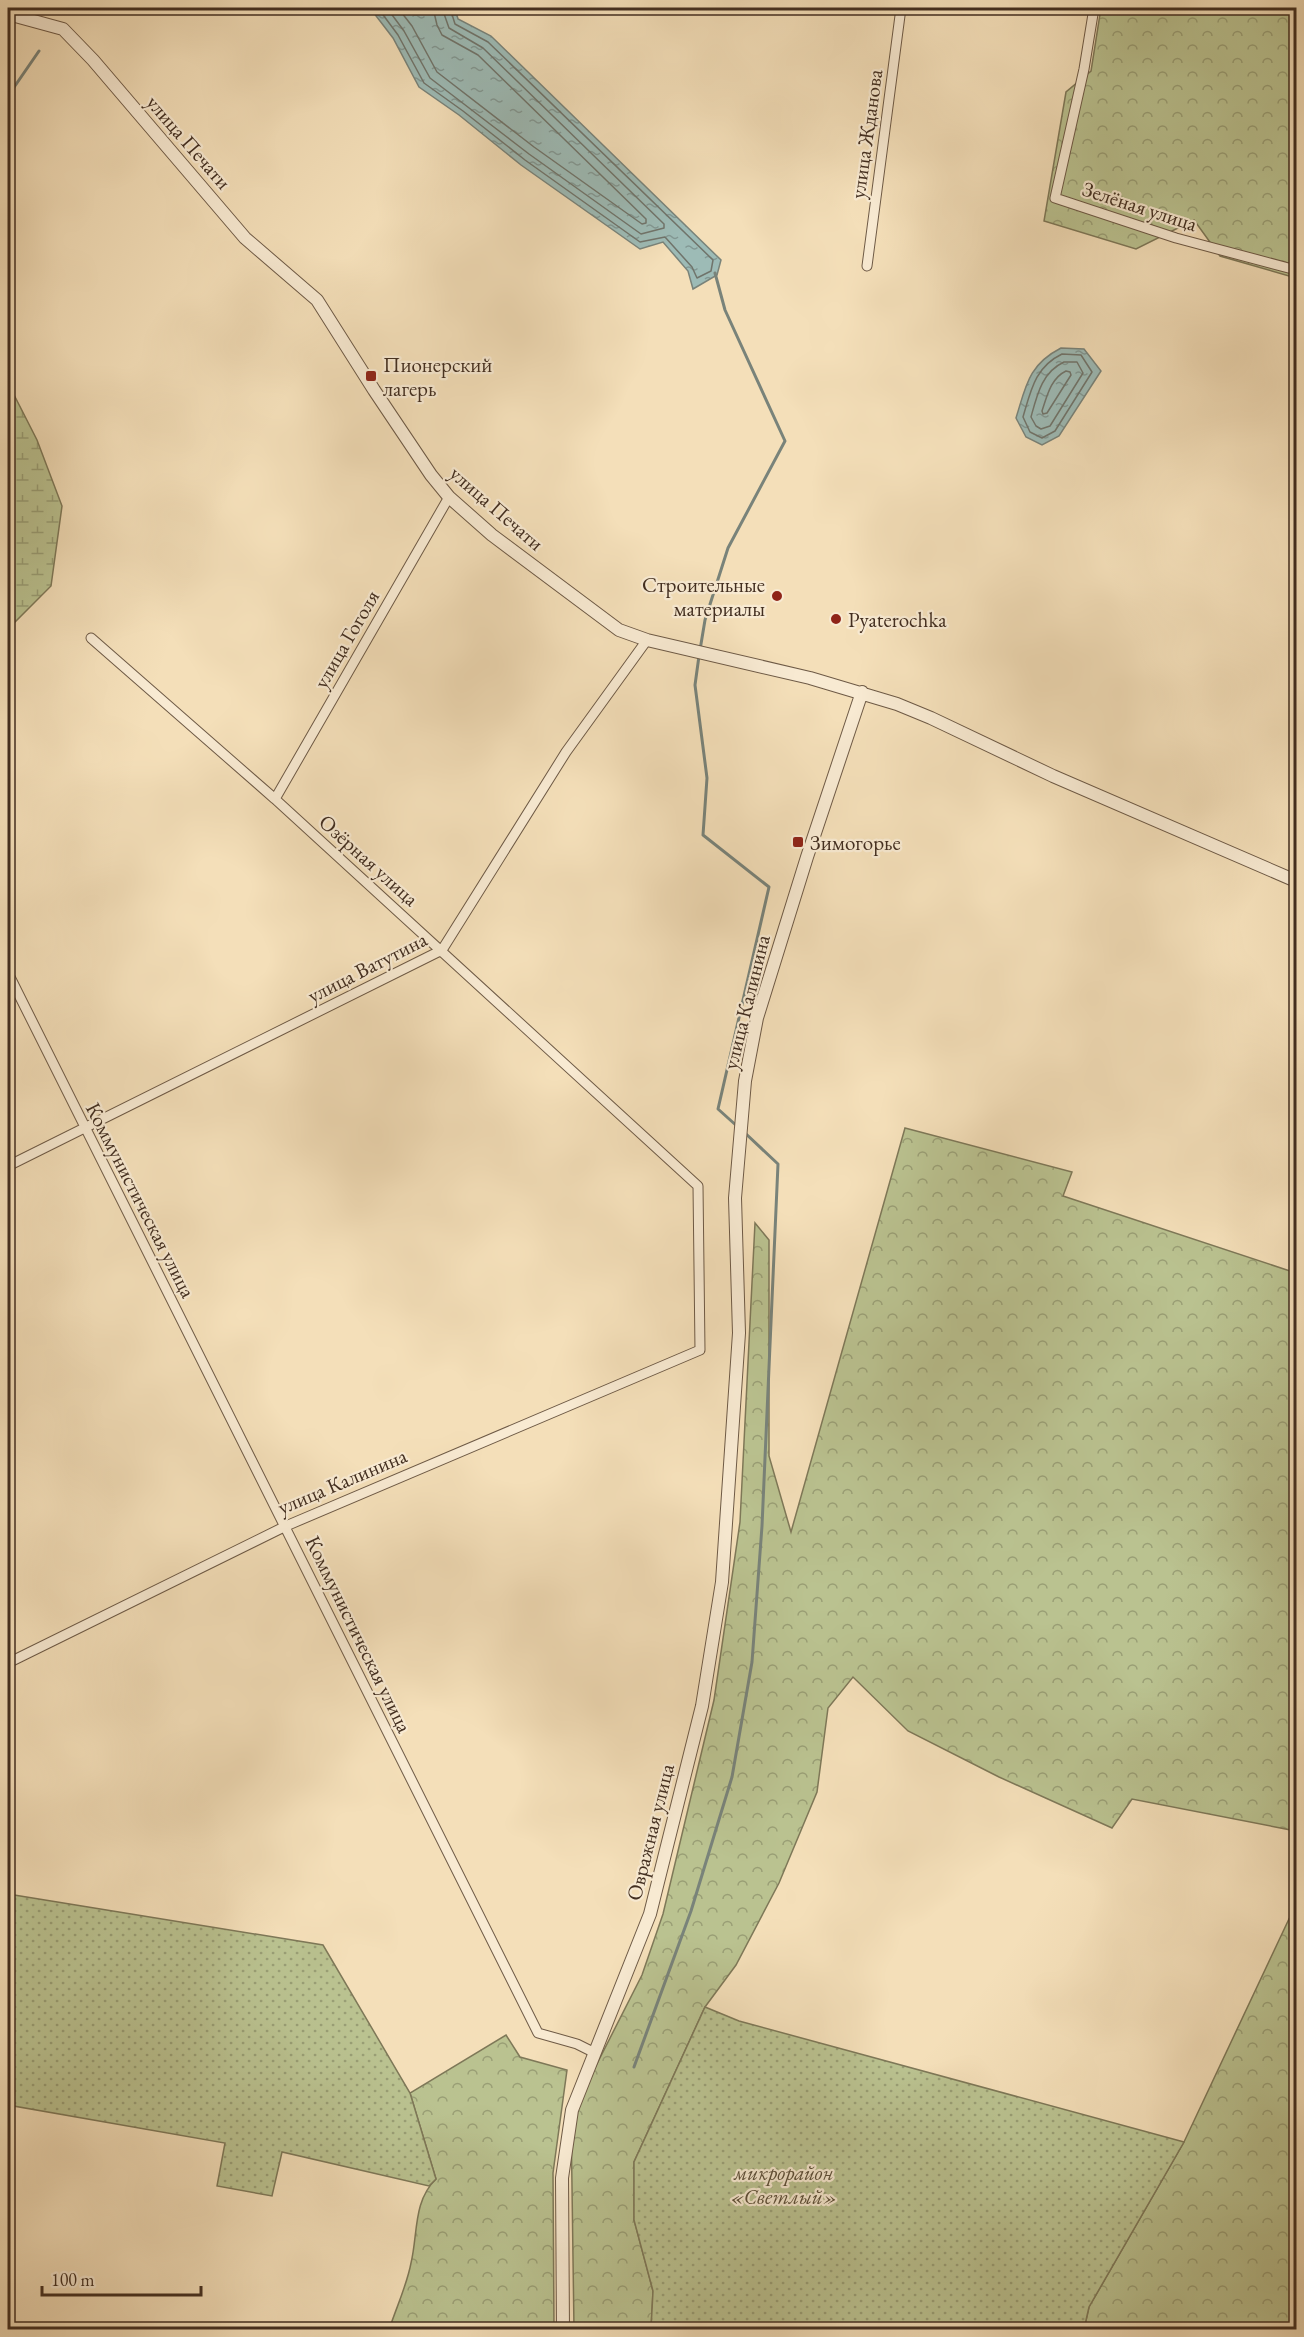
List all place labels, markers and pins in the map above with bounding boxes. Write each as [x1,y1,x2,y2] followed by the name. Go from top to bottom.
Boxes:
[383,351,492,402] place label: Пионерский лагерь
[364,369,378,383] marker: Пионерский лагерь
[642,571,765,622] place label: Строительные материалы
[770,589,784,603] marker: Строительные материалы
[848,606,947,633] place label: Pyaterochka
[829,612,843,626] marker: Pyaterochka
[810,829,901,856] place label: Зимогорье
[791,835,805,849] marker: Зимогорье

